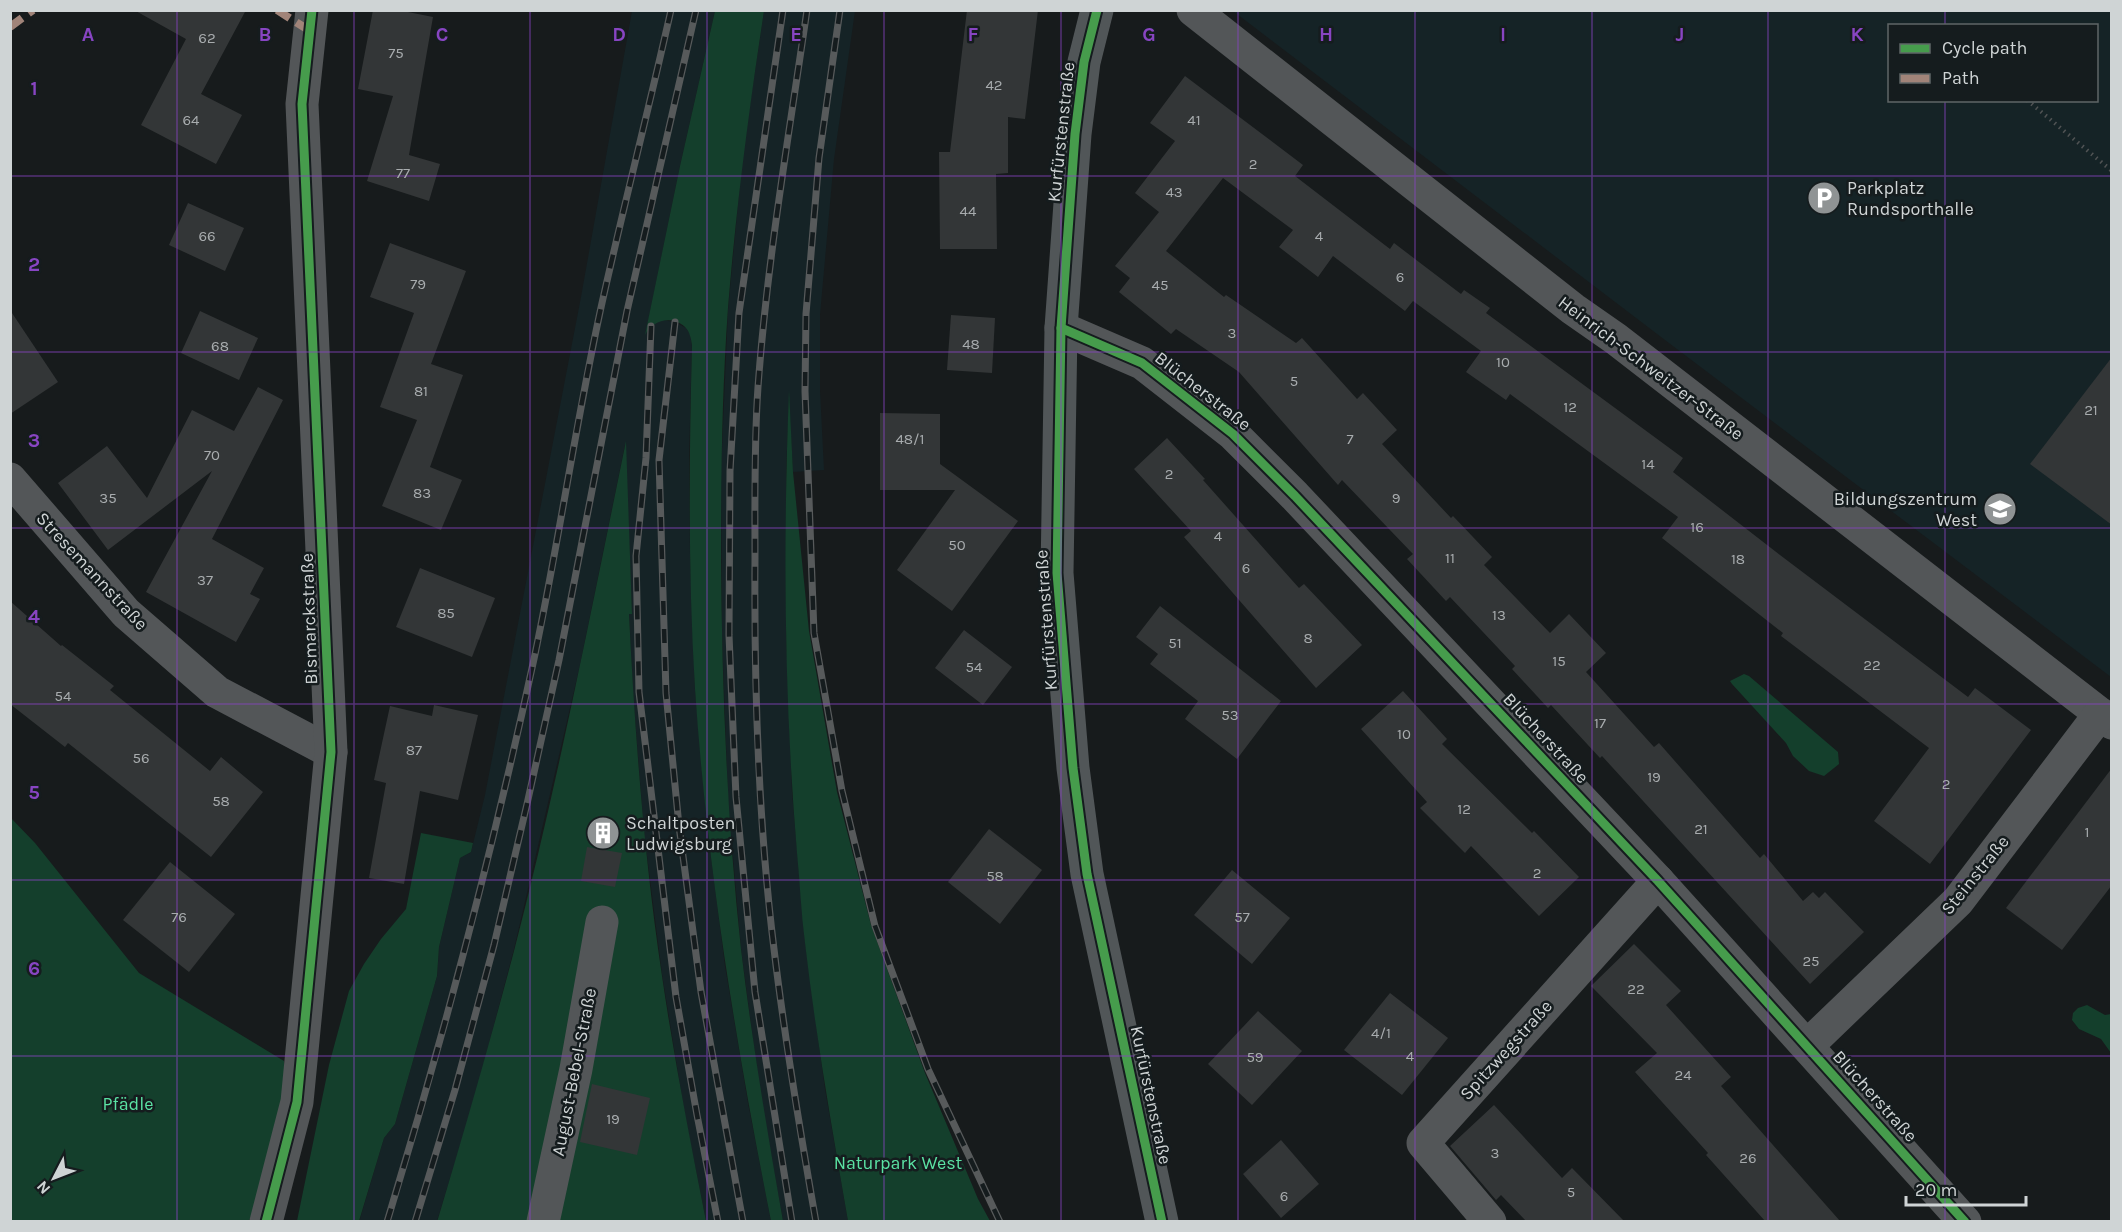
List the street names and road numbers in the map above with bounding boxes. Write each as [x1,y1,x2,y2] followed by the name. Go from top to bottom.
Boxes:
[1043,61,1079,203] street label: Kurfürstenstraße
[1554,291,1748,445] street label: Heinrich-Schweitzer-Straße
[1151,347,1255,435] street label: Blücherstraße
[32,507,152,635] street label: Stresemannstraße
[1030,549,1062,691] street label: Kurfürstenstraße
[296,553,322,685] street label: Bismarckstraße
[1498,688,1594,788] street label: Blücherstraße
[1936,831,2014,919] street label: Steinstraße
[547,986,601,1158] street label: August-Bebel-Straße
[1455,995,1557,1105] street label: Spitzwegstraße
[1126,1024,1176,1166] street label: Kurfürstenstraße
[1828,1046,1922,1146] street label: Blücherstraße

